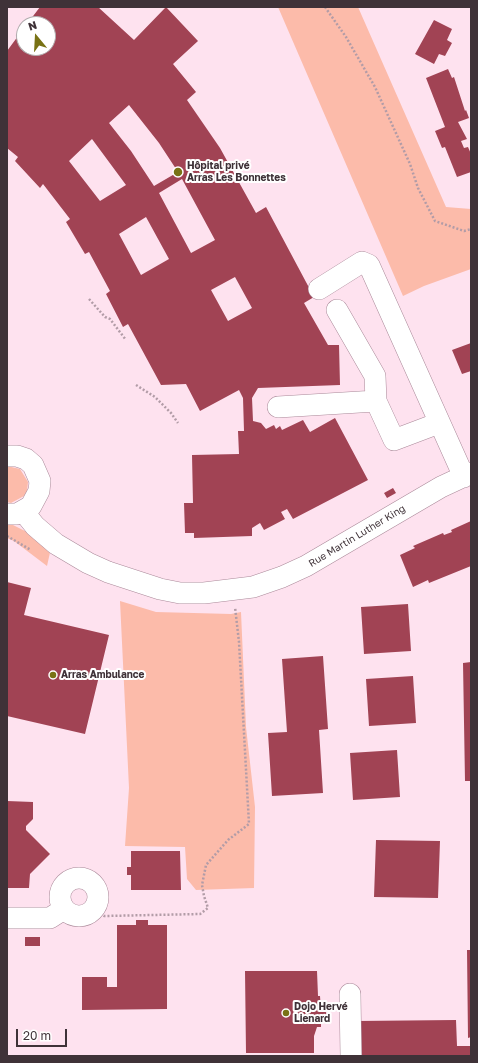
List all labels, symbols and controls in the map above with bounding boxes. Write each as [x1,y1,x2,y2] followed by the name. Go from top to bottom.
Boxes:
[16,16,56,56] north arrow
[26,18,38,33] text: N
[187,160,286,184] place label: Hôpital privé Arras Les Bonnettes
[172,166,184,178] marker: Hôpital privé Arras Les Bonnettes
[307,502,407,570] street label: Rue Martin Luther King
[61,669,144,681] place label: Arras Ambulance
[48,670,58,680] marker: Arras Ambulance
[294,1001,348,1024] place label: Dojo Hervé Lienard
[281,1008,291,1018] marker: Dojo Hervé Lienard
[18,1021,69,1047] scale bar
[23,1028,51,1043] text: 20 m

